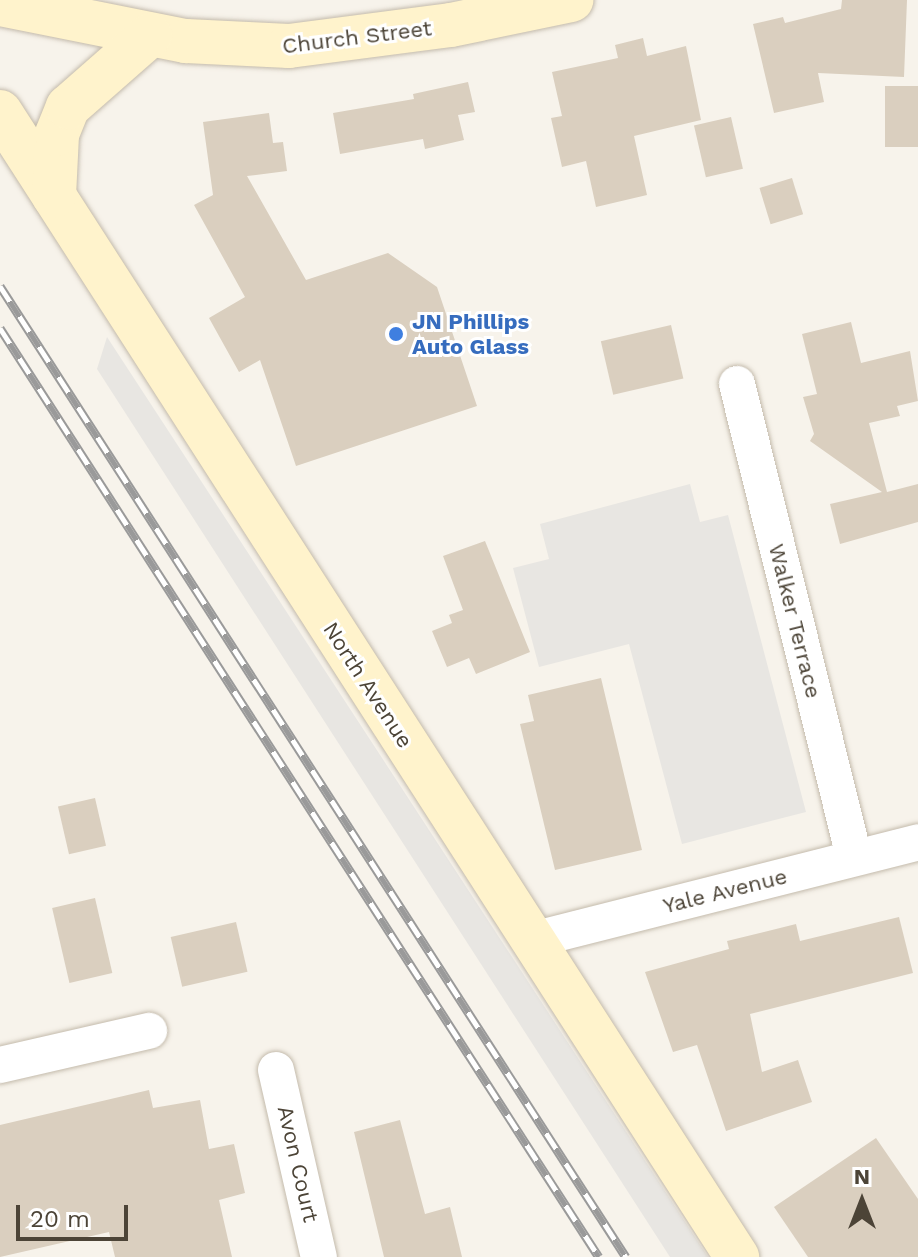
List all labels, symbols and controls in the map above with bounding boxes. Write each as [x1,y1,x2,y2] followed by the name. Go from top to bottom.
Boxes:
[281,15,433,59] street label: Church Street
[412,308,529,360] place label: JN Phillips Auto Glass
[387,325,405,343] marker: JN Phillips Auto Glass
[763,540,827,702] street label: Walker Terrace
[317,617,419,753] street label: North Avenue
[660,863,790,919] street label: Yale Avenue
[272,1103,324,1225] street label: Avon Court
[822,1161,902,1241] north arrow
[854,1164,870,1189] text: N
[20,1189,132,1239] scale bar
[30,1205,90,1233] text: 20 m

